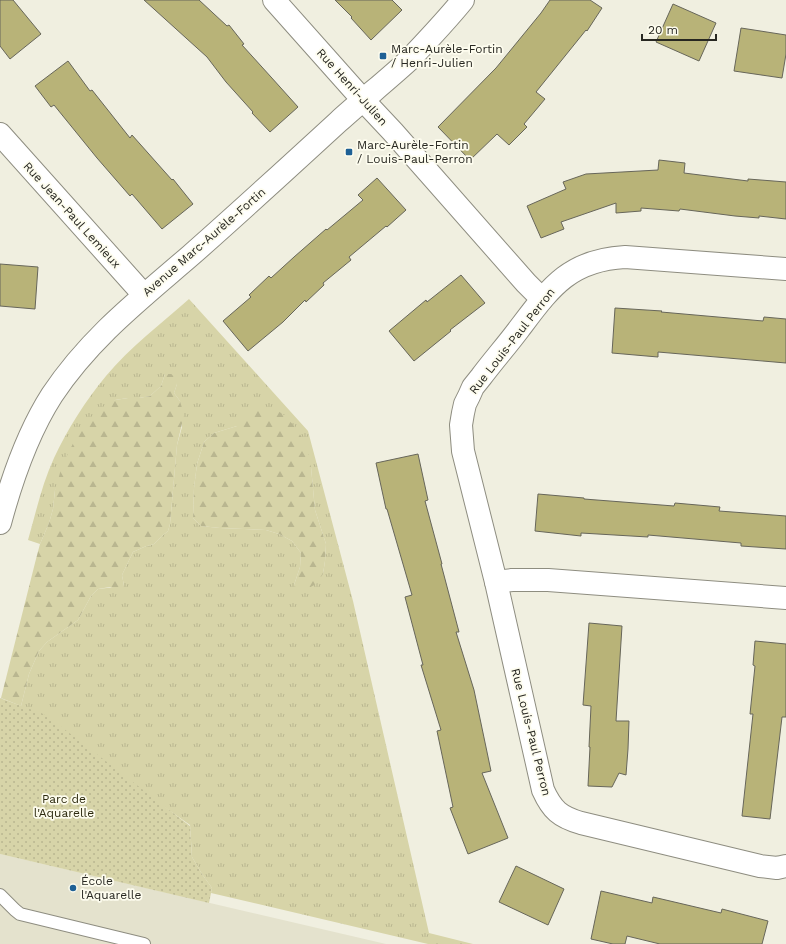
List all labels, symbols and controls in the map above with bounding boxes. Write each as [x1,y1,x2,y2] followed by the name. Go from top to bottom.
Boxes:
[642,16,716,42] scale bar
[648,23,678,37] text: 20 m
[391,42,503,70] place label: Marc-Aurèle-Fortin / Henri-Julien
[314,46,390,128] street label: Rue Henri-Julien
[378,51,388,61] marker: Marc-Aurèle-Fortin / Henri-Julien
[357,138,473,166] place label: Marc-Aurèle-Fortin / Louis-Paul-Perron
[344,147,354,157] marker: Marc-Aurèle-Fortin / Louis-Paul-Perron
[21,159,123,271] street label: Rue Jean-Paul Lemieux
[140,185,268,299] street label: Avenue Marc-Aurèle-Fortin
[466,285,558,397] street label: Rue Louis-Paul Perron
[508,667,554,797] street label: Rue Louis-Paul Perron
[34,792,94,820] park label: Parc de l'Aquarelle
[81,874,141,902] place label: École l'Aquarelle
[68,883,78,893] marker: École l'Aquarelle

